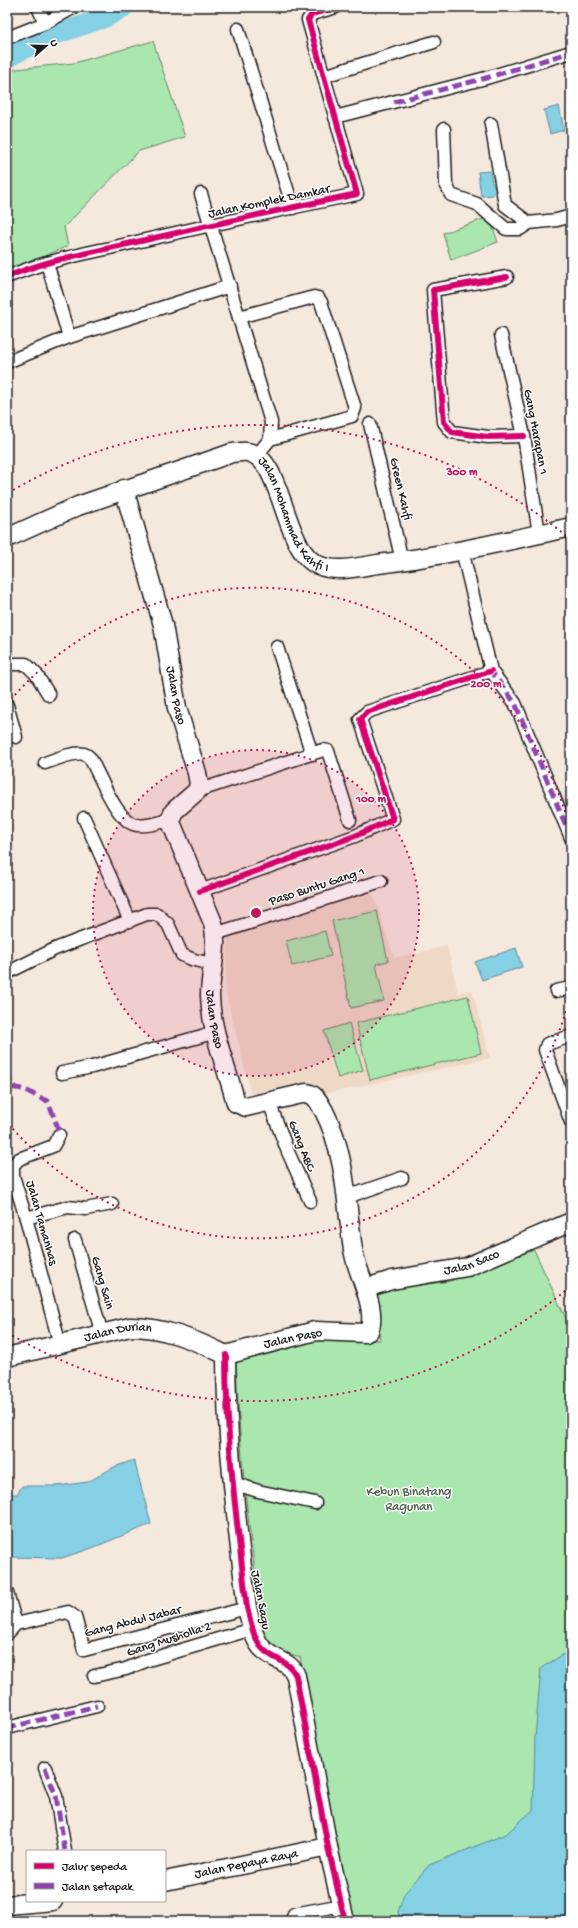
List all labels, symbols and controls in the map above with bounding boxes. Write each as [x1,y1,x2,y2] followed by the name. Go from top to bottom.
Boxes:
[26,26,66,66] north arrow
[47,38,60,49] text: U
[207,181,333,222] street label: Jalan Komplek Damkar
[519,388,551,476] street label: Gang Harapan 1
[255,454,330,575] street label: Jalan Mohammad Kahfi I
[386,456,415,522] street label: Green Kahfi
[445,466,478,480] text: 300 m
[163,665,189,727] street label: Jalan Paso
[471,678,502,692] text: 200 m
[355,793,386,807] text: 100 m
[266,864,367,910] street label: Paso Buntu Gang 1
[249,906,263,920] centre of rings
[202,990,227,1051] street label: Jalan Paso
[284,1118,318,1174] street label: Gang ABC
[22,1179,61,1268] street label: Jalan Tamanhas
[443,1246,502,1278] street label: Jalan Saco
[87,1255,117,1312] street label: Gang Sain
[82,1319,154,1345] street label: Jalan Durian
[262,1325,324,1353] street label: Jalan Paso
[366,1485,452,1515] park label: Kebun Binatang Ragunan
[247,1569,273,1631] street label: Jalan Sagu
[83,1602,184,1641] street label: Gang Abdul Jabar
[125,1619,214,1661] street label: Gang Musholla 2
[193,1846,300,1882] street label: Jalan Pepaya Raya
[26,1850,166,1902] legend
[62,1861,127,1875] text: Jalur sepeda
[62,1881,135,1895] text: Jalan setapak

